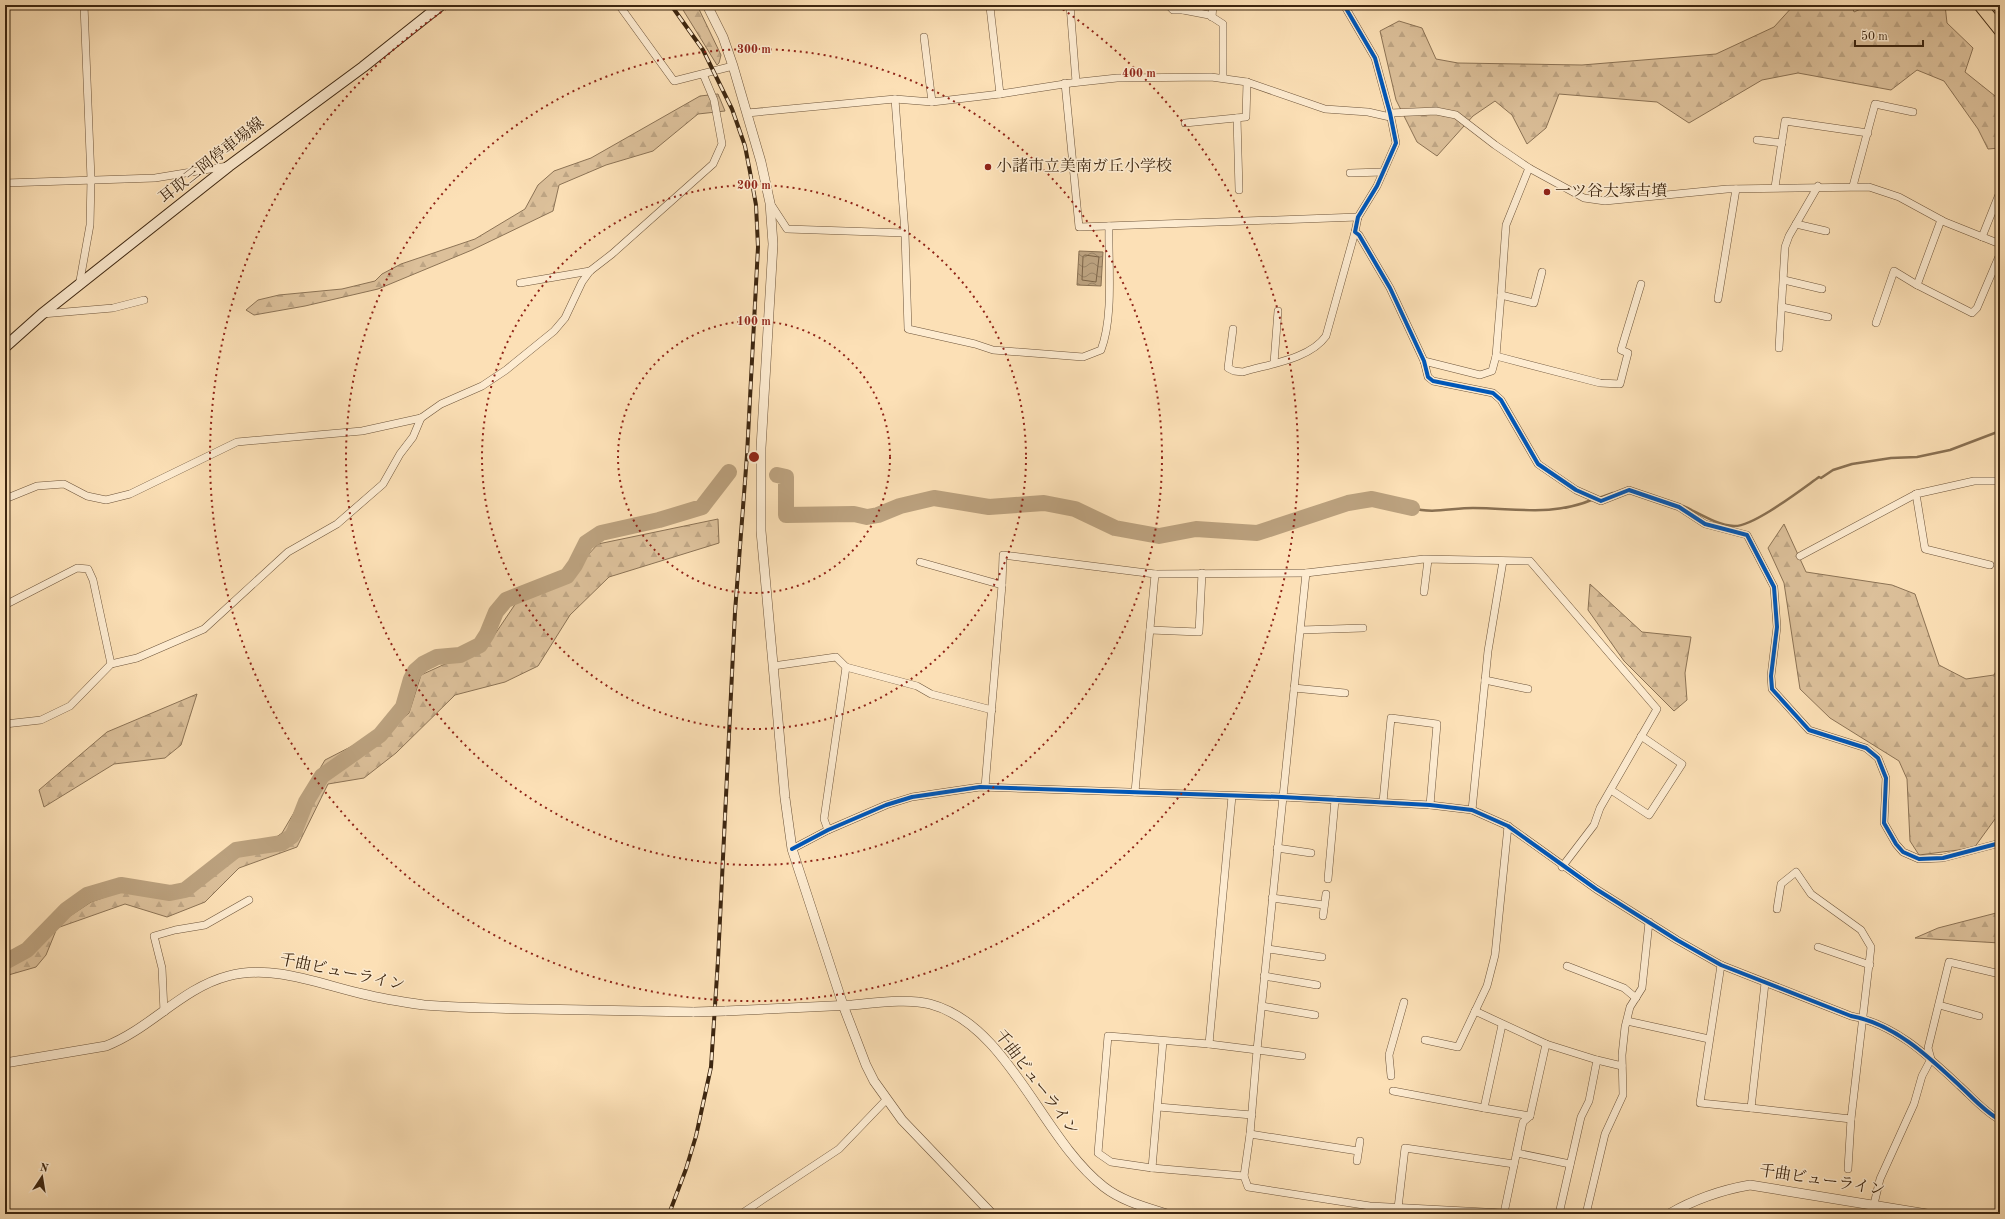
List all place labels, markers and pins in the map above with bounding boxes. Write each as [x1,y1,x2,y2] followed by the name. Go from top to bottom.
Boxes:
[996,157,1172,175] place label: 小諸市立美南ガ丘小学校
[983,162,993,172] marker: 小諸市立美南ガ丘小学校
[1555,182,1667,200] place label: 一ツ谷大塚古墳
[1542,187,1552,197] marker: 一ツ谷大塚古墳
[747,450,761,464] centre of rings

